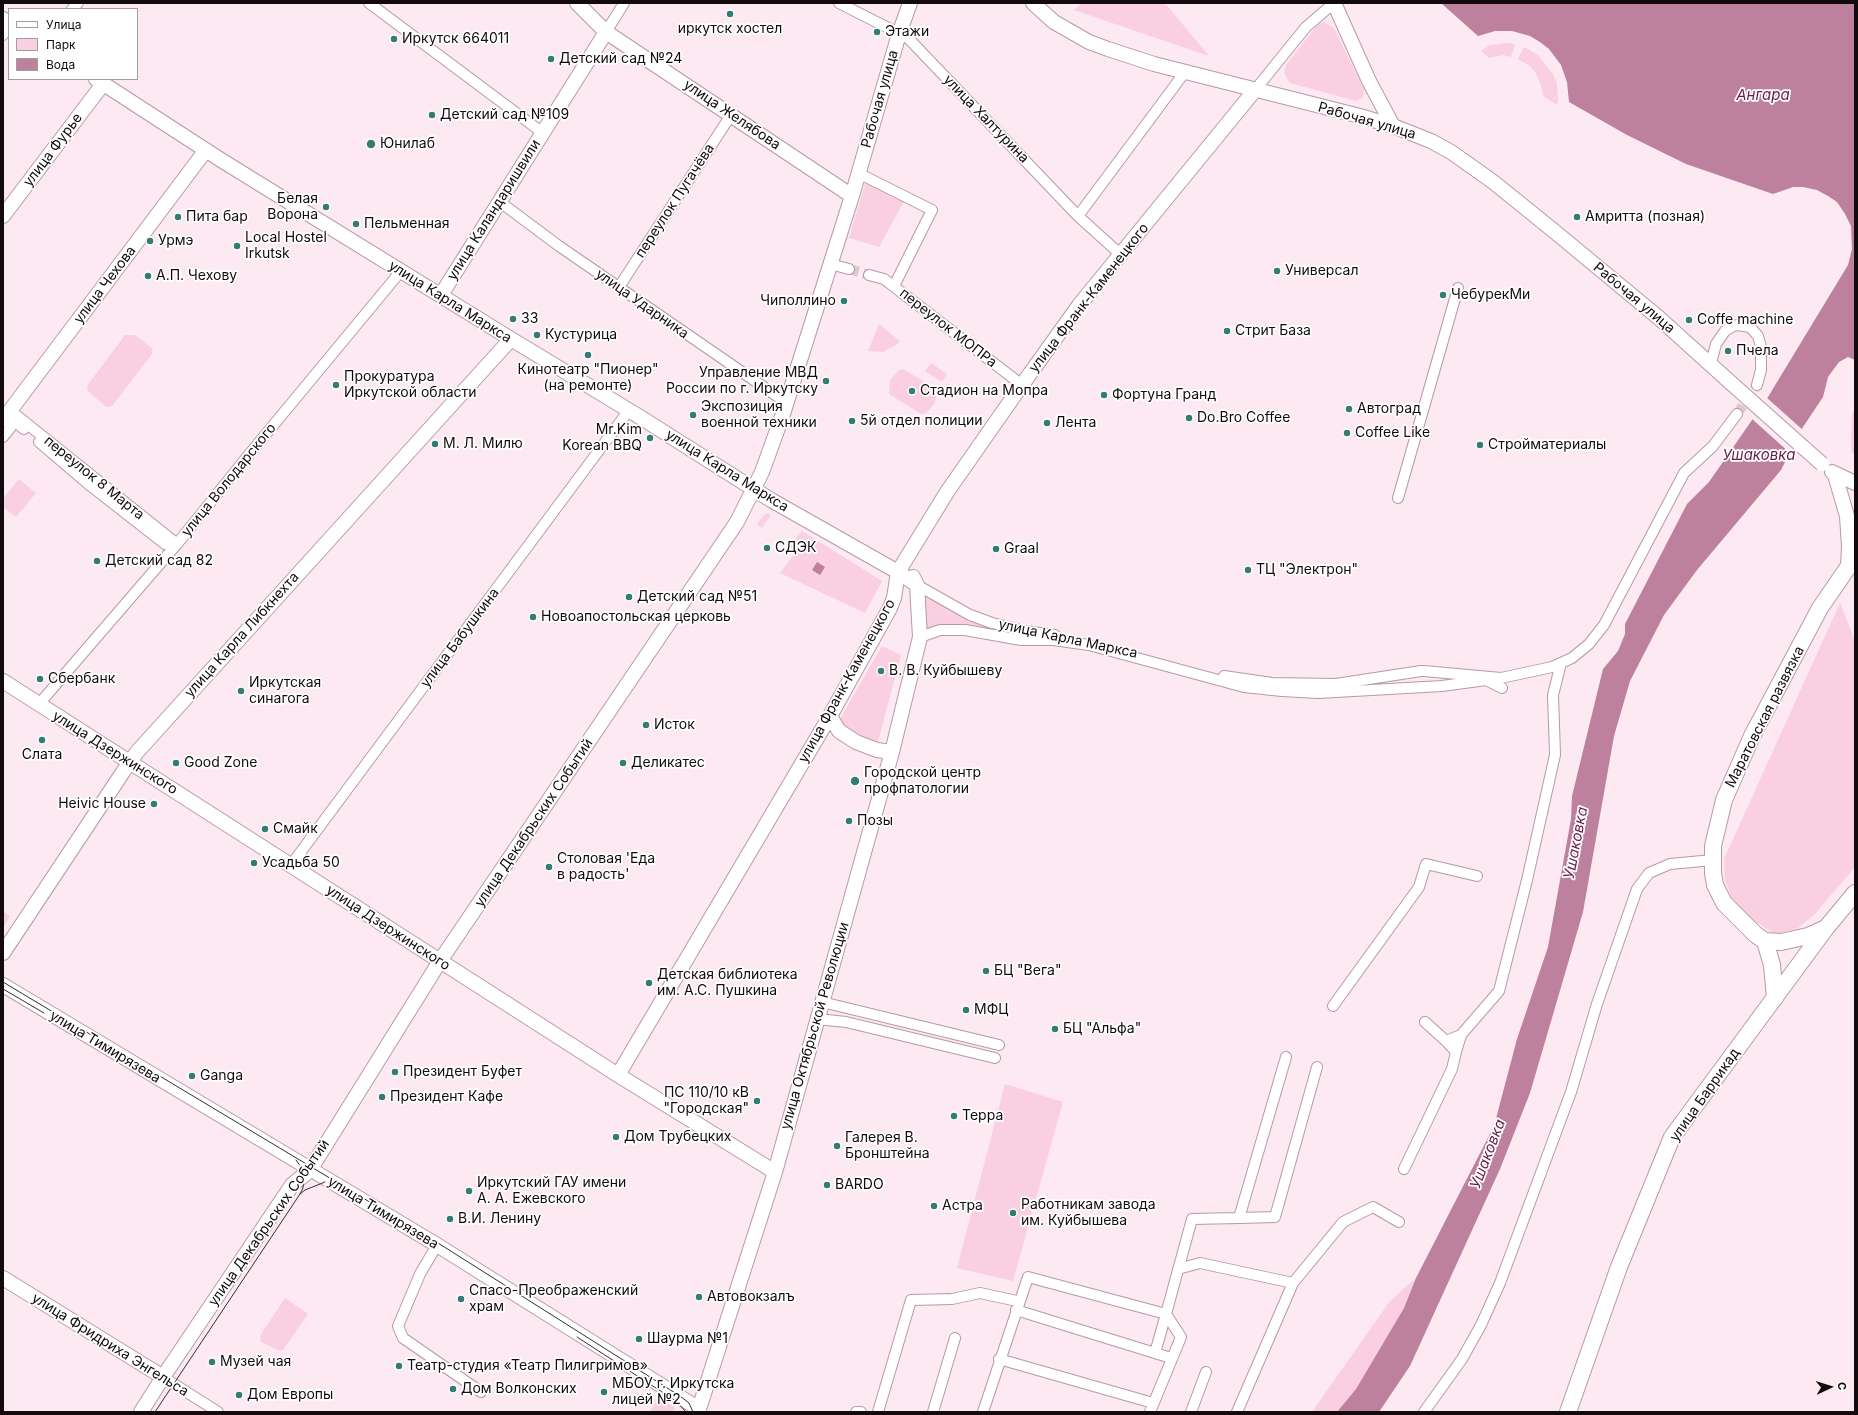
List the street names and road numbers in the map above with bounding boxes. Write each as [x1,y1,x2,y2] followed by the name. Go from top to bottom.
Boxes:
[858,48,902,150] street label: Рабочая улица
[940,71,1032,167] street label: улица Халтурина
[680,76,784,154] street label: улица Желябова
[1316,99,1418,143] street label: Рабочая улица
[20,110,86,190] street label: улица Фурье
[444,137,544,283] street label: улица Каландаришвили
[632,141,718,261] street label: переулок Пугачёва
[1026,220,1152,376] street label: улица Франк-Каменецкого
[70,243,140,327] street label: улица Чехова
[385,257,515,347] street label: улица Карла Маркса
[1590,259,1678,337] street label: Рабочая улица
[592,266,692,342] street label: улица Ударника
[896,285,1000,371] street label: переулок МОПРа
[178,420,280,540] street label: улица Володарского
[662,426,792,516] street label: улица Карла Маркса
[40,432,148,524] street label: переулок 8 Марта
[181,569,303,701] street label: улица Карла Либкнехта
[417,585,503,691] street label: улица Бабушкина
[795,596,899,766] street label: улица Франк-Каменецкого
[997,616,1139,662] street label: улица Карла Маркса
[1722,644,1808,790] street label: Маратовская развязка
[49,708,181,798] street label: улица Дзержинского
[471,736,597,910] street label: улица Декабрьских Событий
[323,882,453,974] street label: улица Дзержинского
[777,920,853,1132] street label: улица Октябрьской Революции
[46,1007,164,1087] street label: улица Тимирязева
[1666,1045,1744,1145] street label: улица Баррикад
[205,1136,333,1310] street label: улица Декабрьских Событий
[324,1173,442,1253] street label: улица Тимирязева
[29,1290,191,1400] street label: улица Фридриха Энгельса

